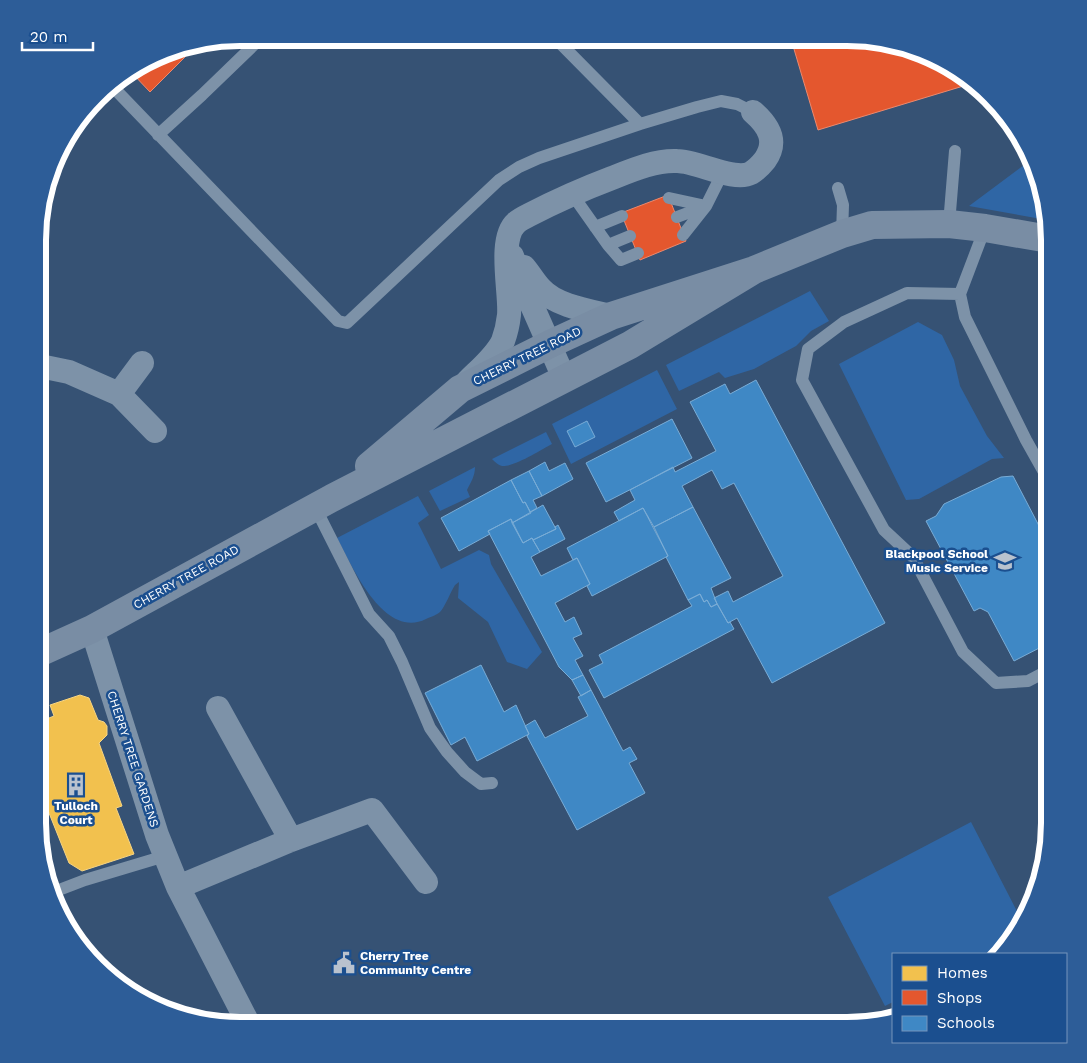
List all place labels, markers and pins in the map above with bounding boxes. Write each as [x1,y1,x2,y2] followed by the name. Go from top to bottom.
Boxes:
[885,547,988,575] place label: Blackpool School Music Service
[992,548,1018,574] school or university icon: Blackpool School Music Service
[63,772,89,798] building icon: Tulloch Court
[54,799,98,827] place label: Tulloch Court
[360,949,471,977] place label: Cherry Tree Community Centre
[331,950,357,976] public building icon: Cherry Tree Community Centre

